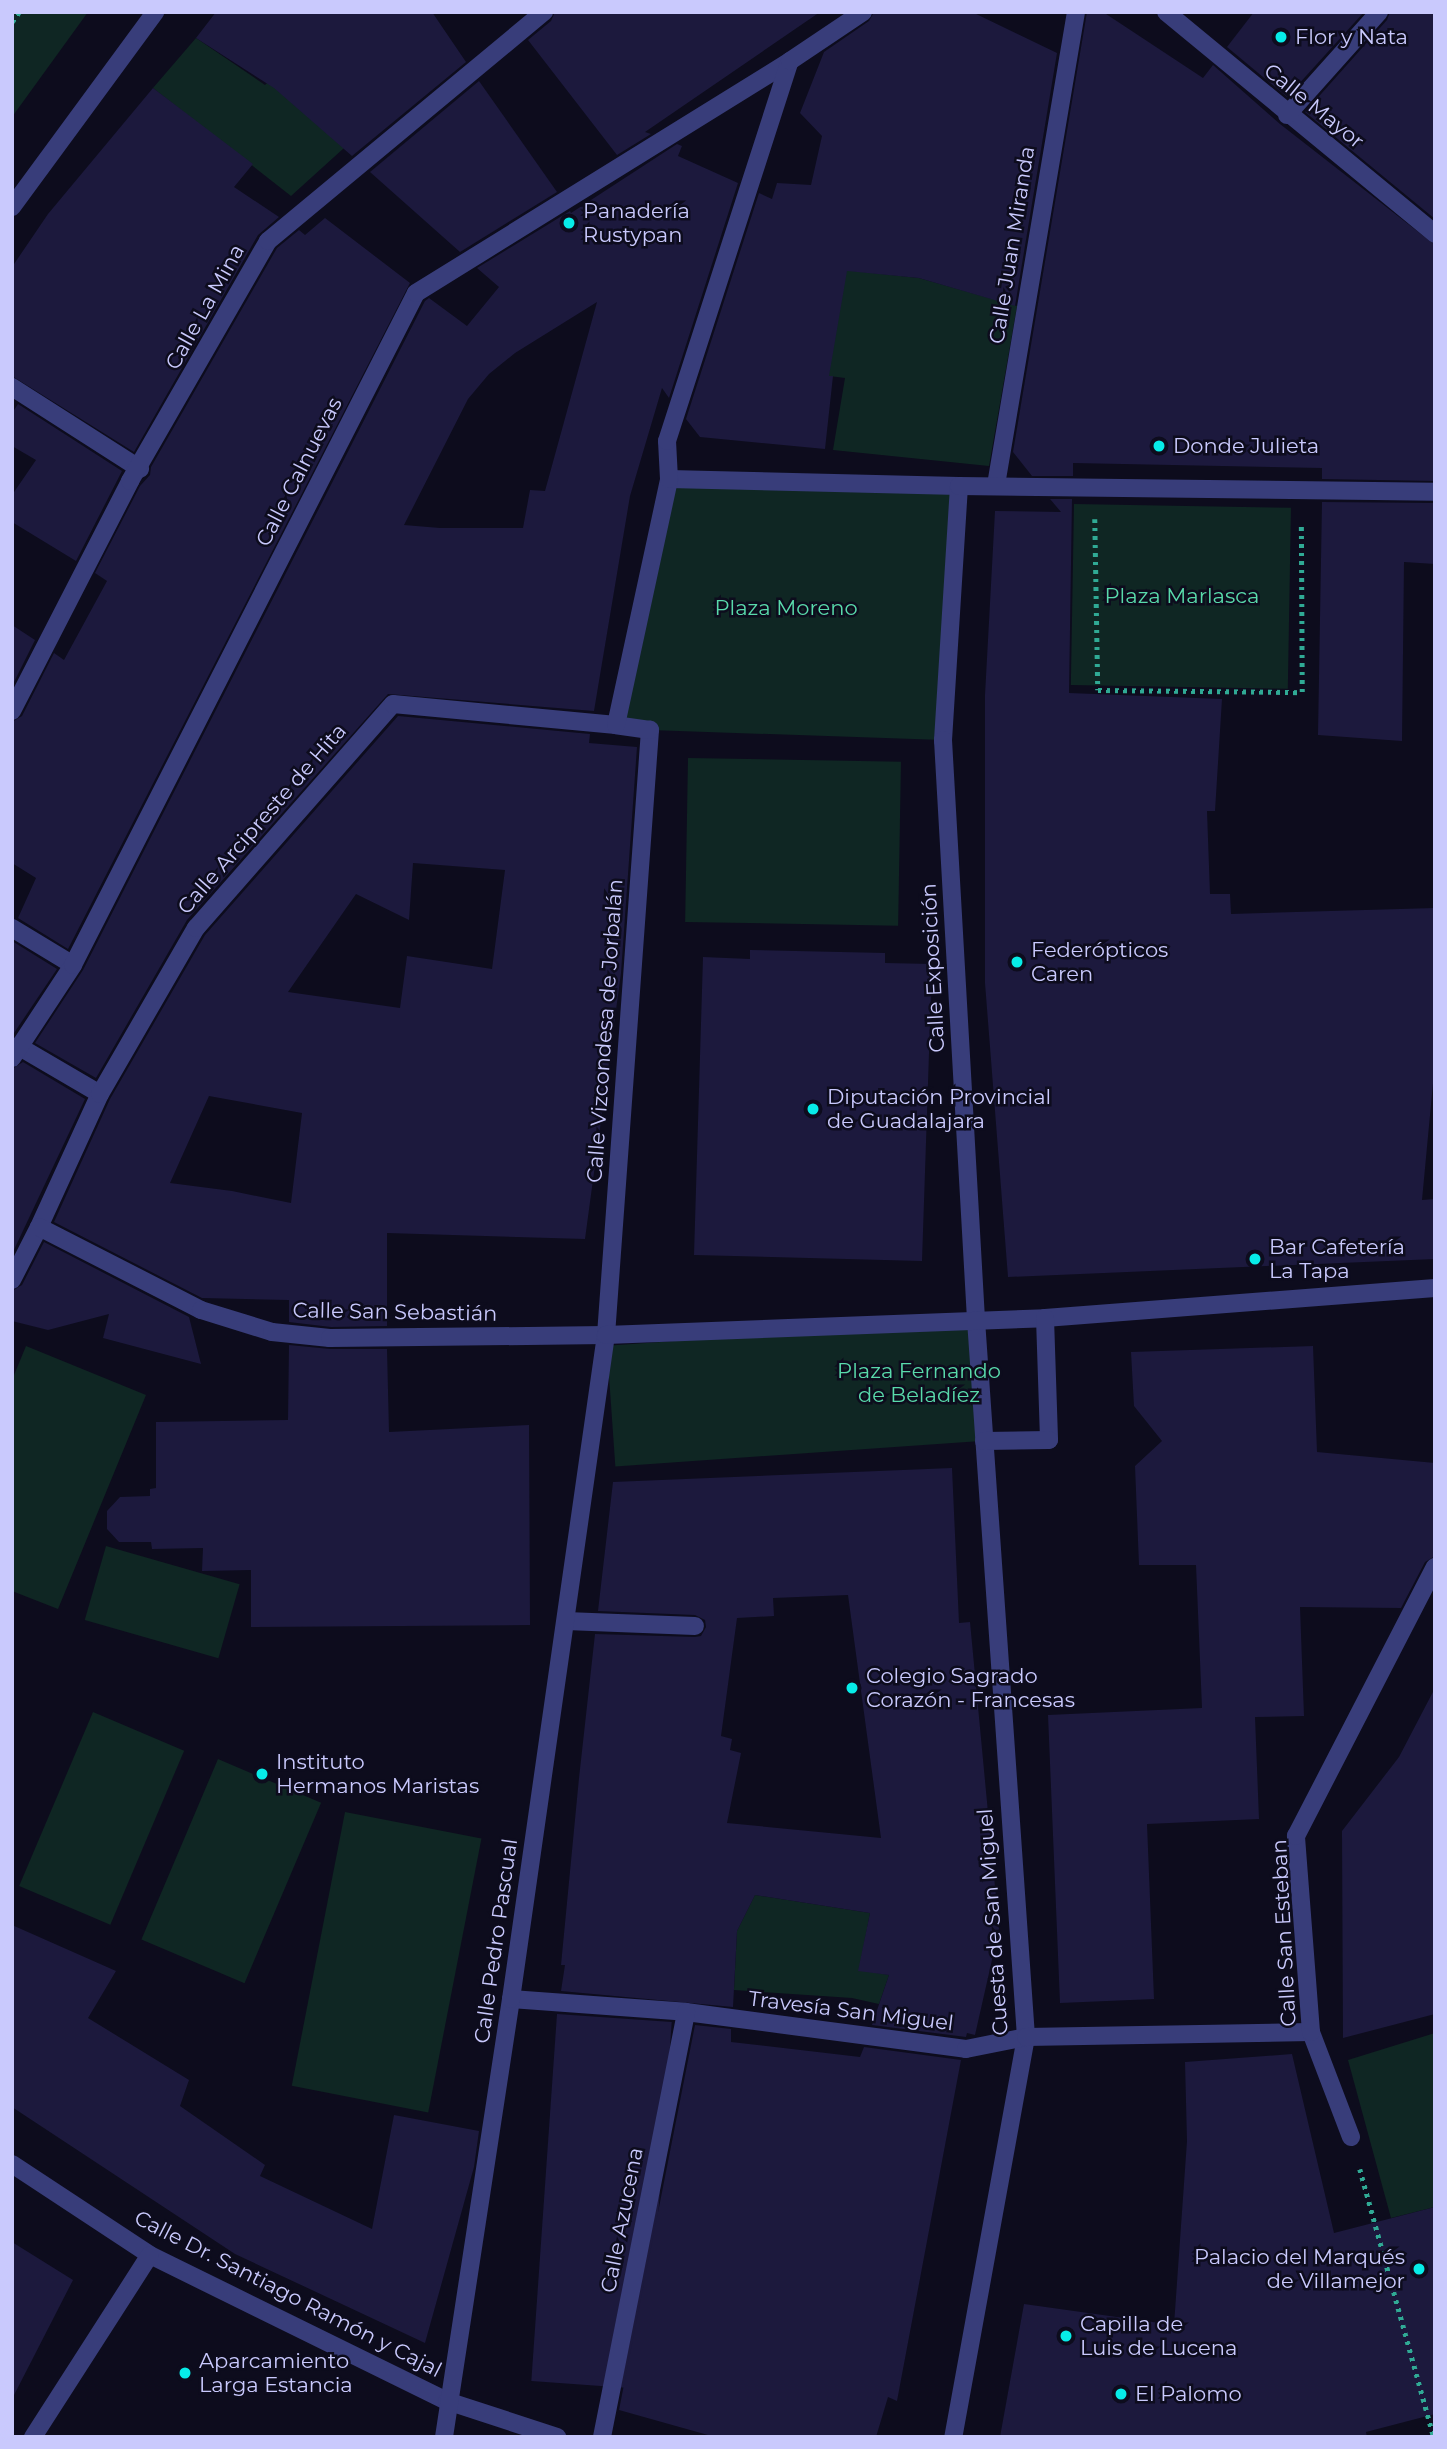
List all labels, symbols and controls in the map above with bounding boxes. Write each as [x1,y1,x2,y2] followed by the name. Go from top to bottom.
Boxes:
[1295,24,1408,50] place label: Flor y Nata
[1273,29,1289,45] marker: Flor y Nata
[1259,58,1369,154] street label: Calle Mayor
[984,144,1040,346] street label: Calle Juan Miranda
[583,198,690,248] place label: Panadería Rustypan
[561,215,577,231] marker: Panadería Rustypan
[160,240,250,374] street label: Calle La Mina
[251,393,347,551] street label: Calle Calnuevas
[1173,433,1319,459] place label: Donde Julieta
[1151,438,1167,454] marker: Donde Julieta
[1105,583,1259,609] park label: Plaza Marlasca
[714,595,858,621] park label: Plaza Moreno
[172,719,352,919] street label: Calle Arcipreste de Hita
[582,878,628,1184] street label: Calle Vizcondesa de Jorbalán
[916,883,950,1053] street label: Calle Exposición
[1031,937,1168,987] place label: Federópticos Caren
[1009,954,1025,970] marker: Federópticos Caren
[827,1084,1051,1134] place label: Diputación Provincial de Guadalajara
[805,1101,821,1117] marker: Diputación Provincial de Guadalajara
[1269,1234,1405,1284] place label: Bar Cafetería La Tapa
[1247,1251,1263,1267] marker: Bar Cafetería La Tapa
[292,1298,498,1326] street label: Calle San Sebastián
[837,1358,1001,1408] park label: Plaza Fernando de Beladíez
[866,1663,1075,1713] place label: Colegio Sagrado Corazón - Francesas
[844,1680,860,1696] marker: Colegio Sagrado Corazón - Francesas
[276,1749,479,1799] place label: Instituto Hermanos Maristas
[254,1766,270,1782] marker: Instituto Hermanos Maristas
[972,1808,1014,2036] street label: Cuesta de San Miguel
[469,1837,523,2045] street label: Calle Pedro Pascual
[1267,1839,1301,2027] street label: Calle San Esteban
[747,1986,955,2036] street label: Travesía San Miguel
[596,2145,648,2295] street label: Calle Azucena
[130,2205,446,2383] street label: Calle Dr. Santiago Ramón y Cajal
[1194,2244,1405,2294] place label: Palacio del Marqués de Villamejor
[1411,2261,1427,2277] marker: Palacio del Marqués de Villamejor
[1080,2311,1237,2361] place label: Capilla de Luis de Lucena
[1058,2328,1074,2344] marker: Capilla de Luis de Lucena
[199,2348,353,2398] place label: Aparcamiento Larga Estancia
[177,2365,193,2381] marker: Aparcamiento Larga Estancia
[1135,2381,1242,2407] place label: El Palomo
[1113,2386,1129,2402] marker: El Palomo

